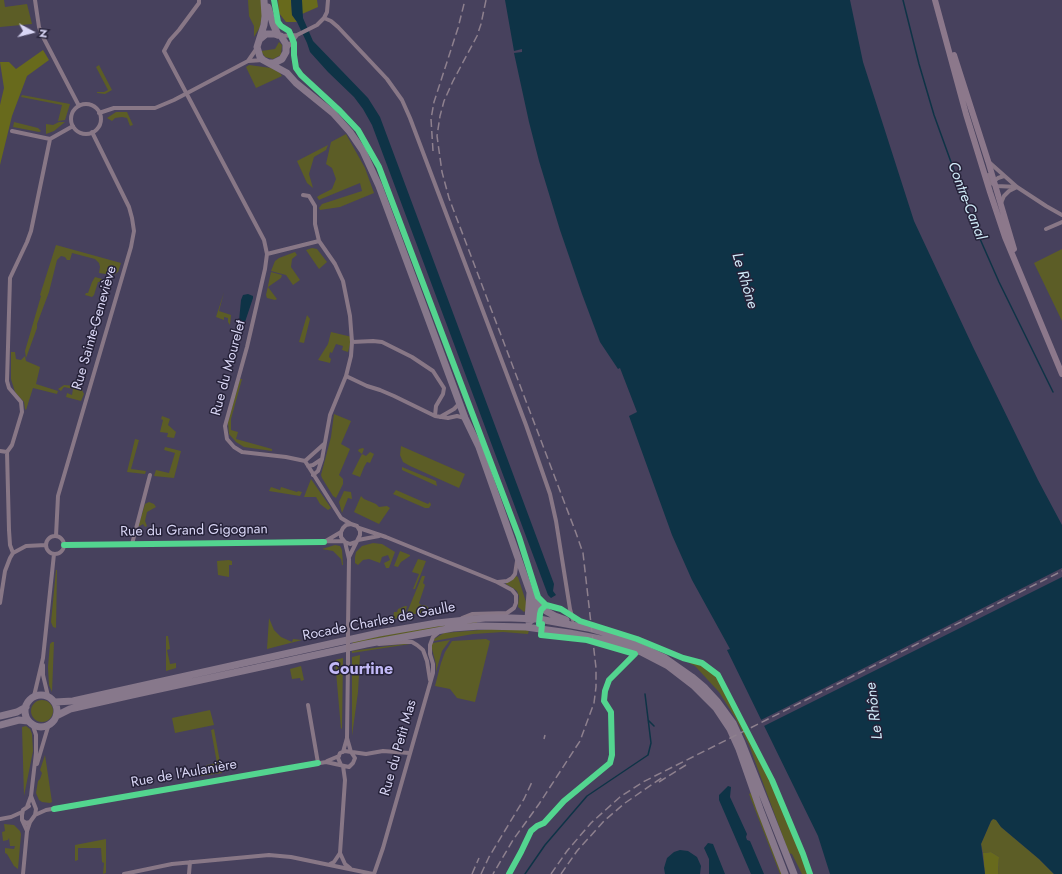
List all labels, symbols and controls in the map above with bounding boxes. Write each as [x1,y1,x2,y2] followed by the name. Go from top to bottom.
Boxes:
[12,12,52,52] north arrow
[35,28,52,39] text: N
[943,160,989,242] water label: Contre-Canal
[727,251,761,311] water label: Le Rhône
[69,264,121,392] street label: Rue Sainte-Geneviève
[208,318,250,418] street label: Rue du Mourelet
[120,521,268,541] street label: Rue du Grand Gigognan
[301,599,457,645] street label: Rocade Charles de Gaulle
[329,660,393,680] district label: Courtine
[863,681,887,741] water label: Le Rhône
[377,698,421,798] street label: Rue du Petit Mas
[130,756,238,792] street label: Rue de l'Aulanière

